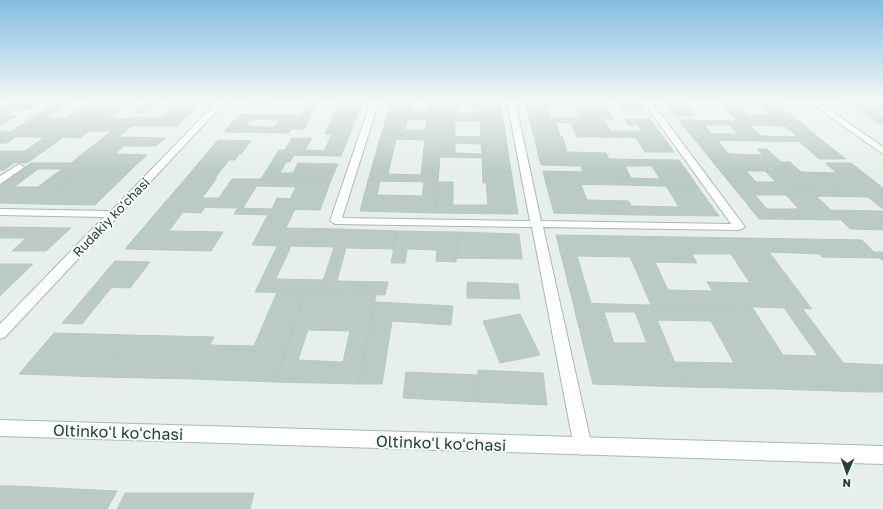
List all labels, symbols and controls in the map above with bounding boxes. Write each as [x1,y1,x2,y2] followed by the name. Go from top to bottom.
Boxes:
[69,174,153,260] street label: Rudakiy koʻchasi
[52,420,184,444] street label: Oltinkoʻl koʻchasi
[375,431,507,455] street label: Oltinkoʻl koʻchasi
[827,453,867,493] north arrow
[842,477,851,490] text: N

